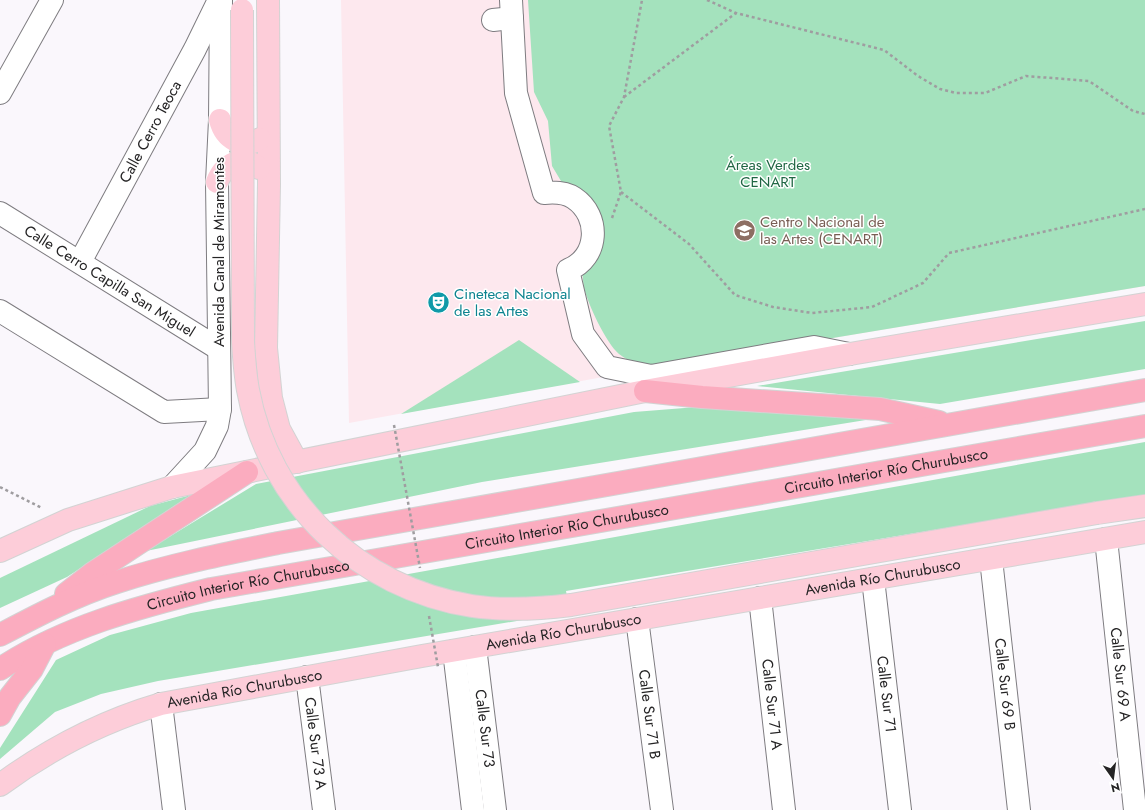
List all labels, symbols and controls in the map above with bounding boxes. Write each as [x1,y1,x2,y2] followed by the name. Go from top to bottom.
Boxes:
[114,77,187,187] street label: Calle Cerro Teoca
[726,154,810,193] park label: Áreas Verdes CENART
[208,157,230,347] street label: Avenida Canal de Miramontes
[760,211,885,250] place label: Centro Nacional de las Artes (CENART)
[732,218,758,244] school or university icon: Centro Nacional de las Artes (CENART)
[20,220,199,343] street label: Calle Cerro Capilla San Miguel
[454,283,571,322] place label: Cineteca Nacional de las Artes
[426,290,452,316] theatre icon: Cineteca Nacional de las Artes
[783,443,989,500] street label: Circuito Interior Río Churubusco
[463,498,670,555] street label: Circuito Interior Río Churubusco
[803,553,962,601] street label: Avenida Río Churubusco
[144,554,351,616] street label: Circuito Interior Río Churubusco
[484,608,643,656] street label: Avenida Río Churubusco
[1105,626,1136,722] street label: Calle Sur 69 A
[989,637,1021,731] street label: Calle Sur 69 B
[871,655,902,734] street label: Calle Sur 71
[756,658,788,751] street label: Calle Sur 71 A
[165,664,324,714] street label: Avenida Río Churubusco
[633,668,666,760] street label: Calle Sur 71 B
[469,688,501,769] street label: Calle Sur 73
[299,696,332,791] street label: Calle Sur 73 A
[1093,758,1133,798] north arrow
[1109,779,1122,797] text: N

